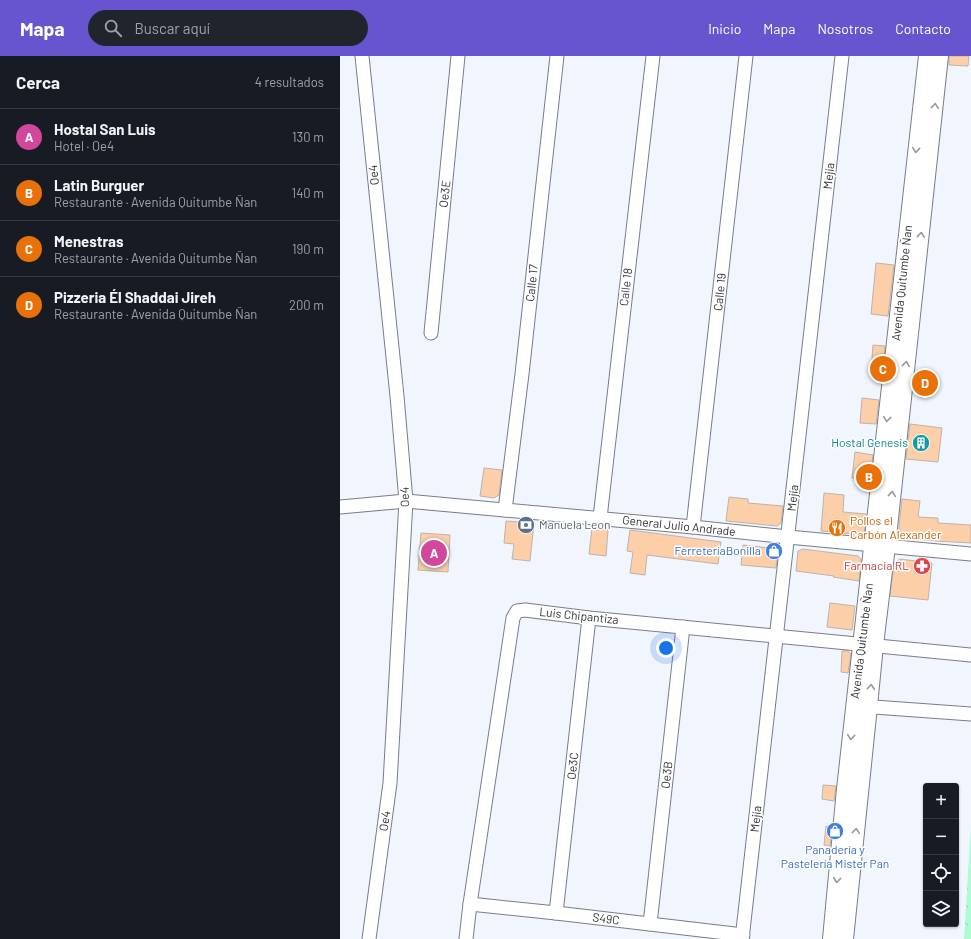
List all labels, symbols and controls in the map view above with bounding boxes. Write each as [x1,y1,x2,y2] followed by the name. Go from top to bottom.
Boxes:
[88,10,368,46] search box
[20,17,64,40] text: Mapa
[102,17,124,39] icon: search
[134,19,210,37] text: Buscar aquí
[708,20,741,37] text: Inicio
[763,20,795,37] text: Mapa
[817,20,873,37] text: Nosotros
[895,20,951,37] text: Contacto
[16,72,60,92] text: Cerca
[255,74,324,90] text: 4 resultados
[930,103,939,109] one-way arrow
[54,120,156,138] text: Hostal San Luis
[25,129,33,145] text: A
[292,129,324,145] text: 130 m
[54,138,114,154] text: Hotel · Oe4
[912,147,921,153] one-way arrow
[820,162,836,190] street label: Mejía
[365,164,381,186] street label: Oe4
[54,176,144,194] text: Latin Burguer
[436,180,452,208] street label: Oe3E
[25,185,33,201] text: B
[292,185,324,201] text: 140 m
[54,194,257,210] text: Restaurante · Avenida Quitumbe Ñan
[888,224,914,342] street label: Avenida Quitumbe Ñan
[54,232,123,250] text: Menestras
[916,232,925,238] one-way arrow
[25,241,33,257] text: C
[292,241,324,257] text: 190 m
[54,250,257,266] text: Restaurante · Avenida Quitumbe Ñan
[522,263,540,302] street label: Calle 17
[616,267,634,307] street label: Calle 18
[710,272,728,312] street label: Calle 19
[54,288,216,306] text: Pizzeria Él Shaddai Jireh
[25,297,33,313] text: D
[289,297,324,313] text: 200 m
[54,306,257,322] text: Restaurante · Avenida Quitumbe Ñan
[870,354,896,384] pin: C
[902,361,911,368] one-way arrow
[912,368,938,398] pin: D
[883,416,892,422] one-way arrow
[911,433,931,453] building icon: Hostal Genesis
[831,435,908,449] place label: Hostal Genesis
[856,462,882,492] pin: B
[784,484,800,512] street label: Mejía
[397,487,411,508] street label: Oe4
[888,491,897,497] one-way arrow
[622,512,736,538] street label: General Julio Andrade
[850,513,942,541] place label: Pollos el Carbón Alexander
[516,515,536,535] bank icon: Manuela Leon
[539,517,611,531] place label: Manuela Leon
[827,518,847,538] restaurant icon: Pollos el Carbón Alexander
[421,538,447,568] pin: A
[764,541,784,561] shop icon: FerreteríaBonilla
[674,543,761,557] place label: FerreteríaBonilla
[912,556,932,576] pharmacy icon: Farmacia RL
[844,558,909,572] place label: Farmacia RL
[847,582,875,700] street label: Avenida Quitumbe Ñan
[539,604,619,626] street label: Luis Chipantiza
[656,638,676,658] your location
[866,684,875,690] one-way arrow
[847,734,856,740] one-way arrow
[564,752,580,780] street label: Oe3C
[658,760,674,789] street label: Oe3B
[923,783,959,927] map controls
[923,783,959,819] button: +
[747,805,763,833] street label: Mejía
[376,810,392,832] street label: Oe4
[923,819,959,855] button: −
[825,821,845,841] shop icon: Panadería y Pastelería Mister Pan
[851,828,860,834] one-way arrow
[781,842,889,870] place label: Panadería y Pastelería Mister Pan
[923,855,959,891] button: locate
[832,877,841,883] one-way arrow
[923,891,959,927] button: layers
[592,909,620,927] street label: S49C

